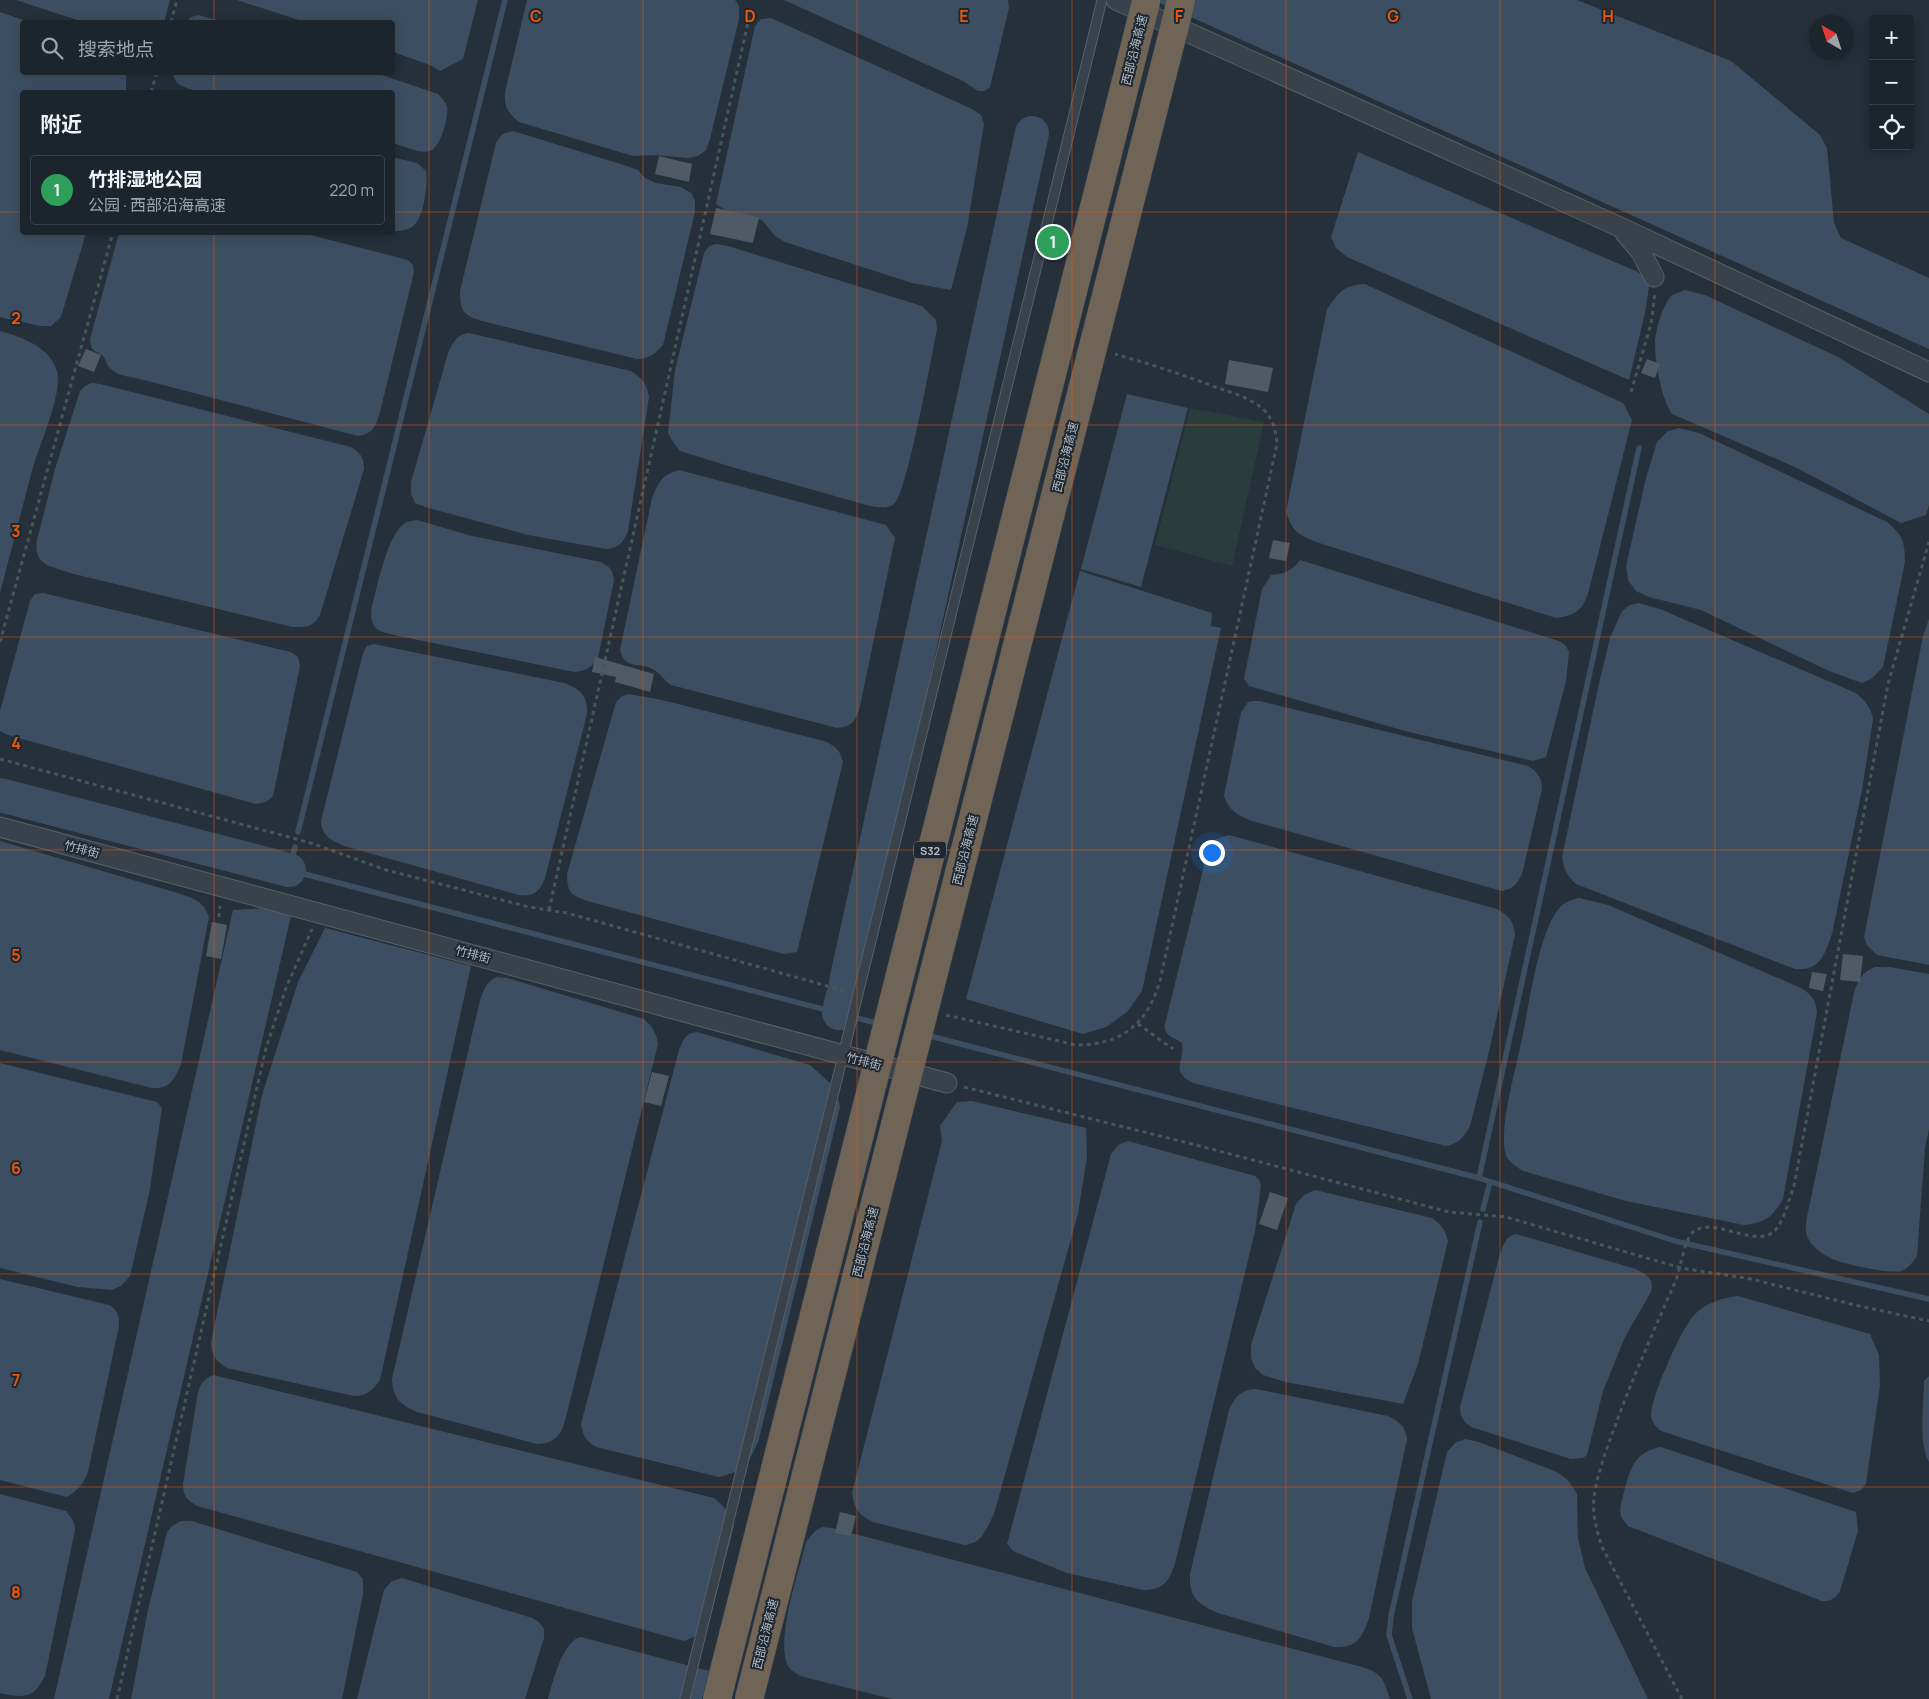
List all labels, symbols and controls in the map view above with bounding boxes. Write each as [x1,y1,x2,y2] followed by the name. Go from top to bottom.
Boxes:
[530,5,542,27] text: C
[744,5,756,27] text: D
[959,5,969,27] text: E
[1175,5,1184,27] text: F
[1387,5,1399,27] text: G
[1602,5,1614,27] text: H
[1117,13,1151,87] street label: 西部沿海高速
[1809,15,1854,60] north arrow
[1869,15,1914,150] map controls
[1869,15,1914,60] button: +
[20,20,395,75] search box
[38,34,66,62] icon: search
[78,36,154,62] text: 搜索地点
[1869,60,1914,105] button: −
[1869,105,1914,150] button: locate
[40,110,82,138] text: 附近
[88,166,202,192] text: 竹排湿地公园
[53,179,61,201] text: 1
[329,179,374,201] text: 220 m
[88,194,226,216] text: 公园 · 西部沿海高速
[1037,223,1069,261] pin: 1
[11,307,21,329] text: 2
[1048,420,1082,494] street label: 西部沿海高速
[11,520,21,542] text: 3
[11,732,21,754] text: 4
[948,813,982,887] street label: 西部沿海高速
[62,836,102,862] street label: 竹排街
[1199,840,1225,866] your location
[914,842,946,858] road number: S32
[453,941,493,967] street label: 竹排街
[11,944,21,966] text: 5
[844,1048,884,1074] street label: 竹排街
[11,1157,21,1179] text: 6
[848,1205,882,1279] street label: 西部沿海高速
[12,1369,20,1391] text: 7
[11,1581,21,1603] text: 8
[748,1597,782,1671] street label: 西部沿海高速

